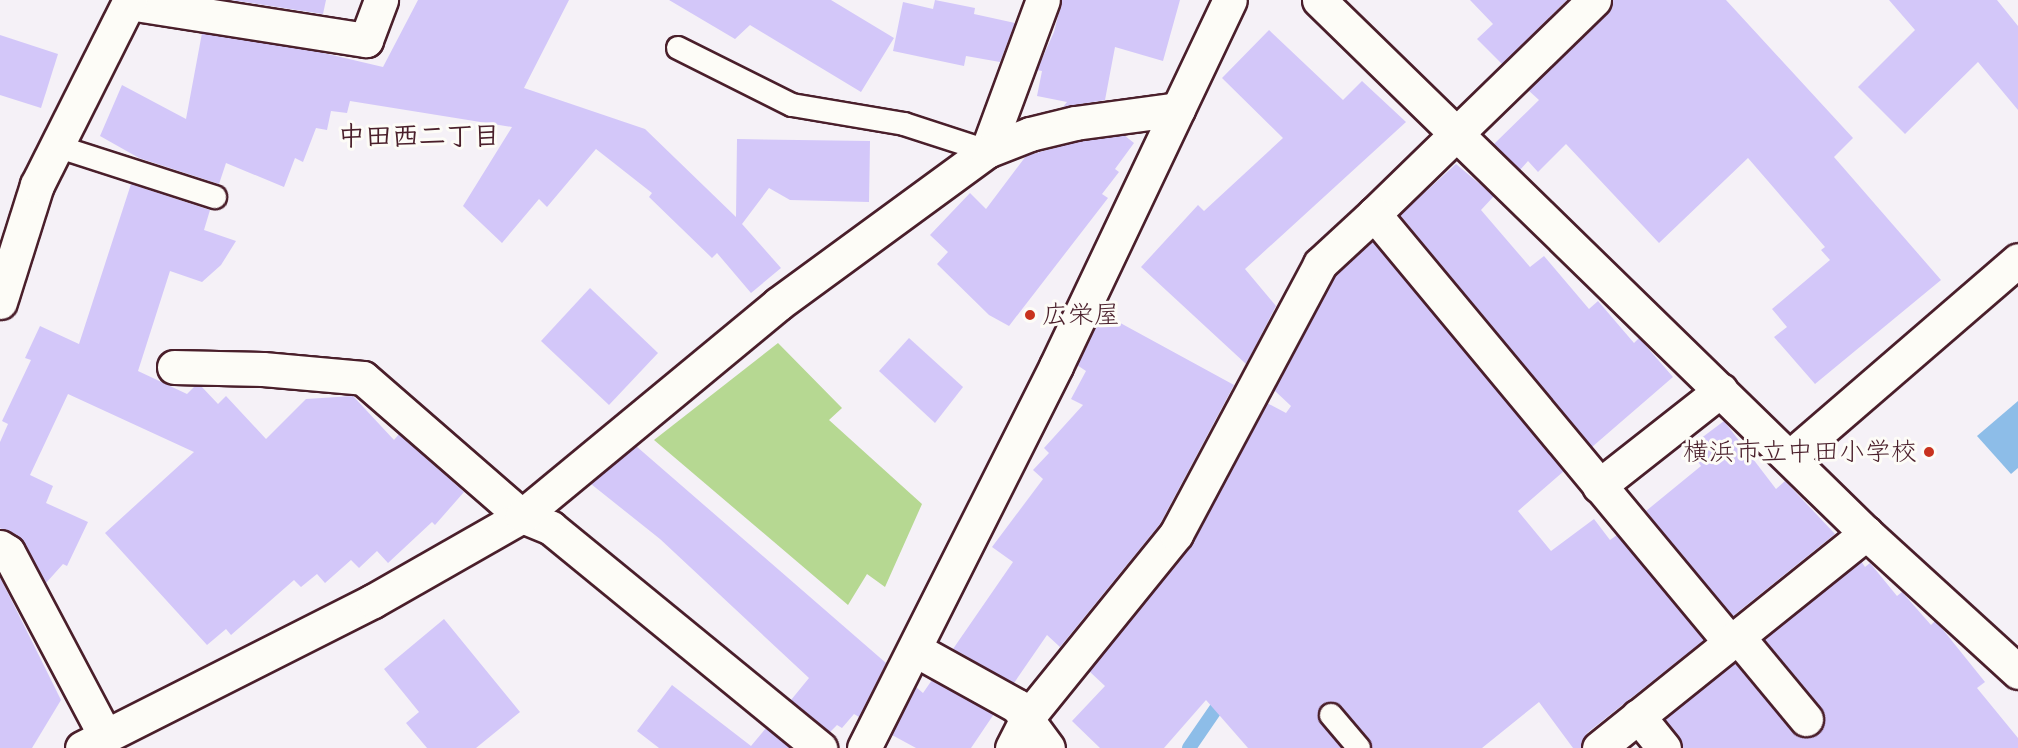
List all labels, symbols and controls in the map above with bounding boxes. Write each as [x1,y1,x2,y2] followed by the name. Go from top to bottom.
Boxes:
[338,121,500,153] district label: 中田西二丁目
[1042,299,1120,331] place label: 広栄屋
[1023,308,1037,322] marker: 広栄屋
[1683,436,1917,468] place label: 横浜市立中田小学校
[1922,445,1936,459] marker: 横浜市立中田小学校

